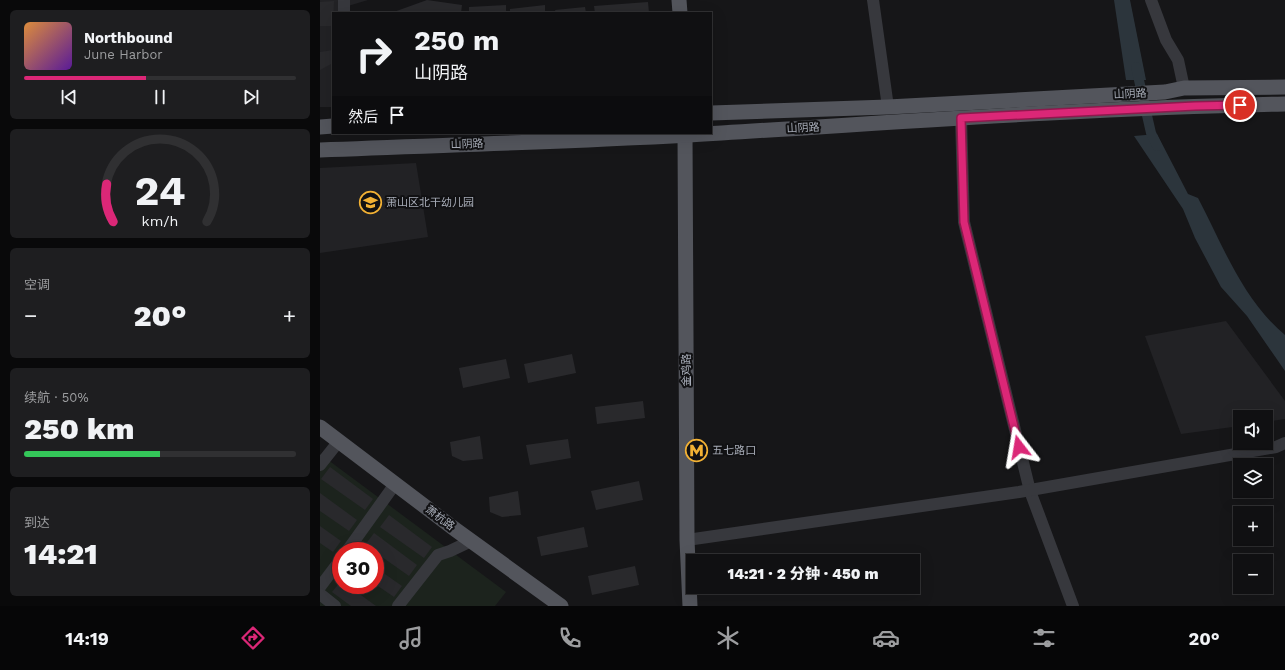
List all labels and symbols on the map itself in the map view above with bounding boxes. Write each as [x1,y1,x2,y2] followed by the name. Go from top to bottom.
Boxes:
[1113,87,1147,101] street label: 山阴路
[1223,88,1257,122] pin
[786,121,820,135] street label: 山阴路
[450,137,484,151] street label: 山阴路
[358,189,384,215] school or university icon: 萧山区北干幼儿园
[386,196,474,209] place label: 萧山区北干幼儿园
[680,354,693,387] street label: 金鸡路
[998,426,1040,468] position arrow
[684,437,710,463] metro station icon: 五七路口
[712,444,756,457] place label: 五七路口
[423,503,457,533] street label: 萧杭路
[332,542,384,594] speed limit sign: 30

